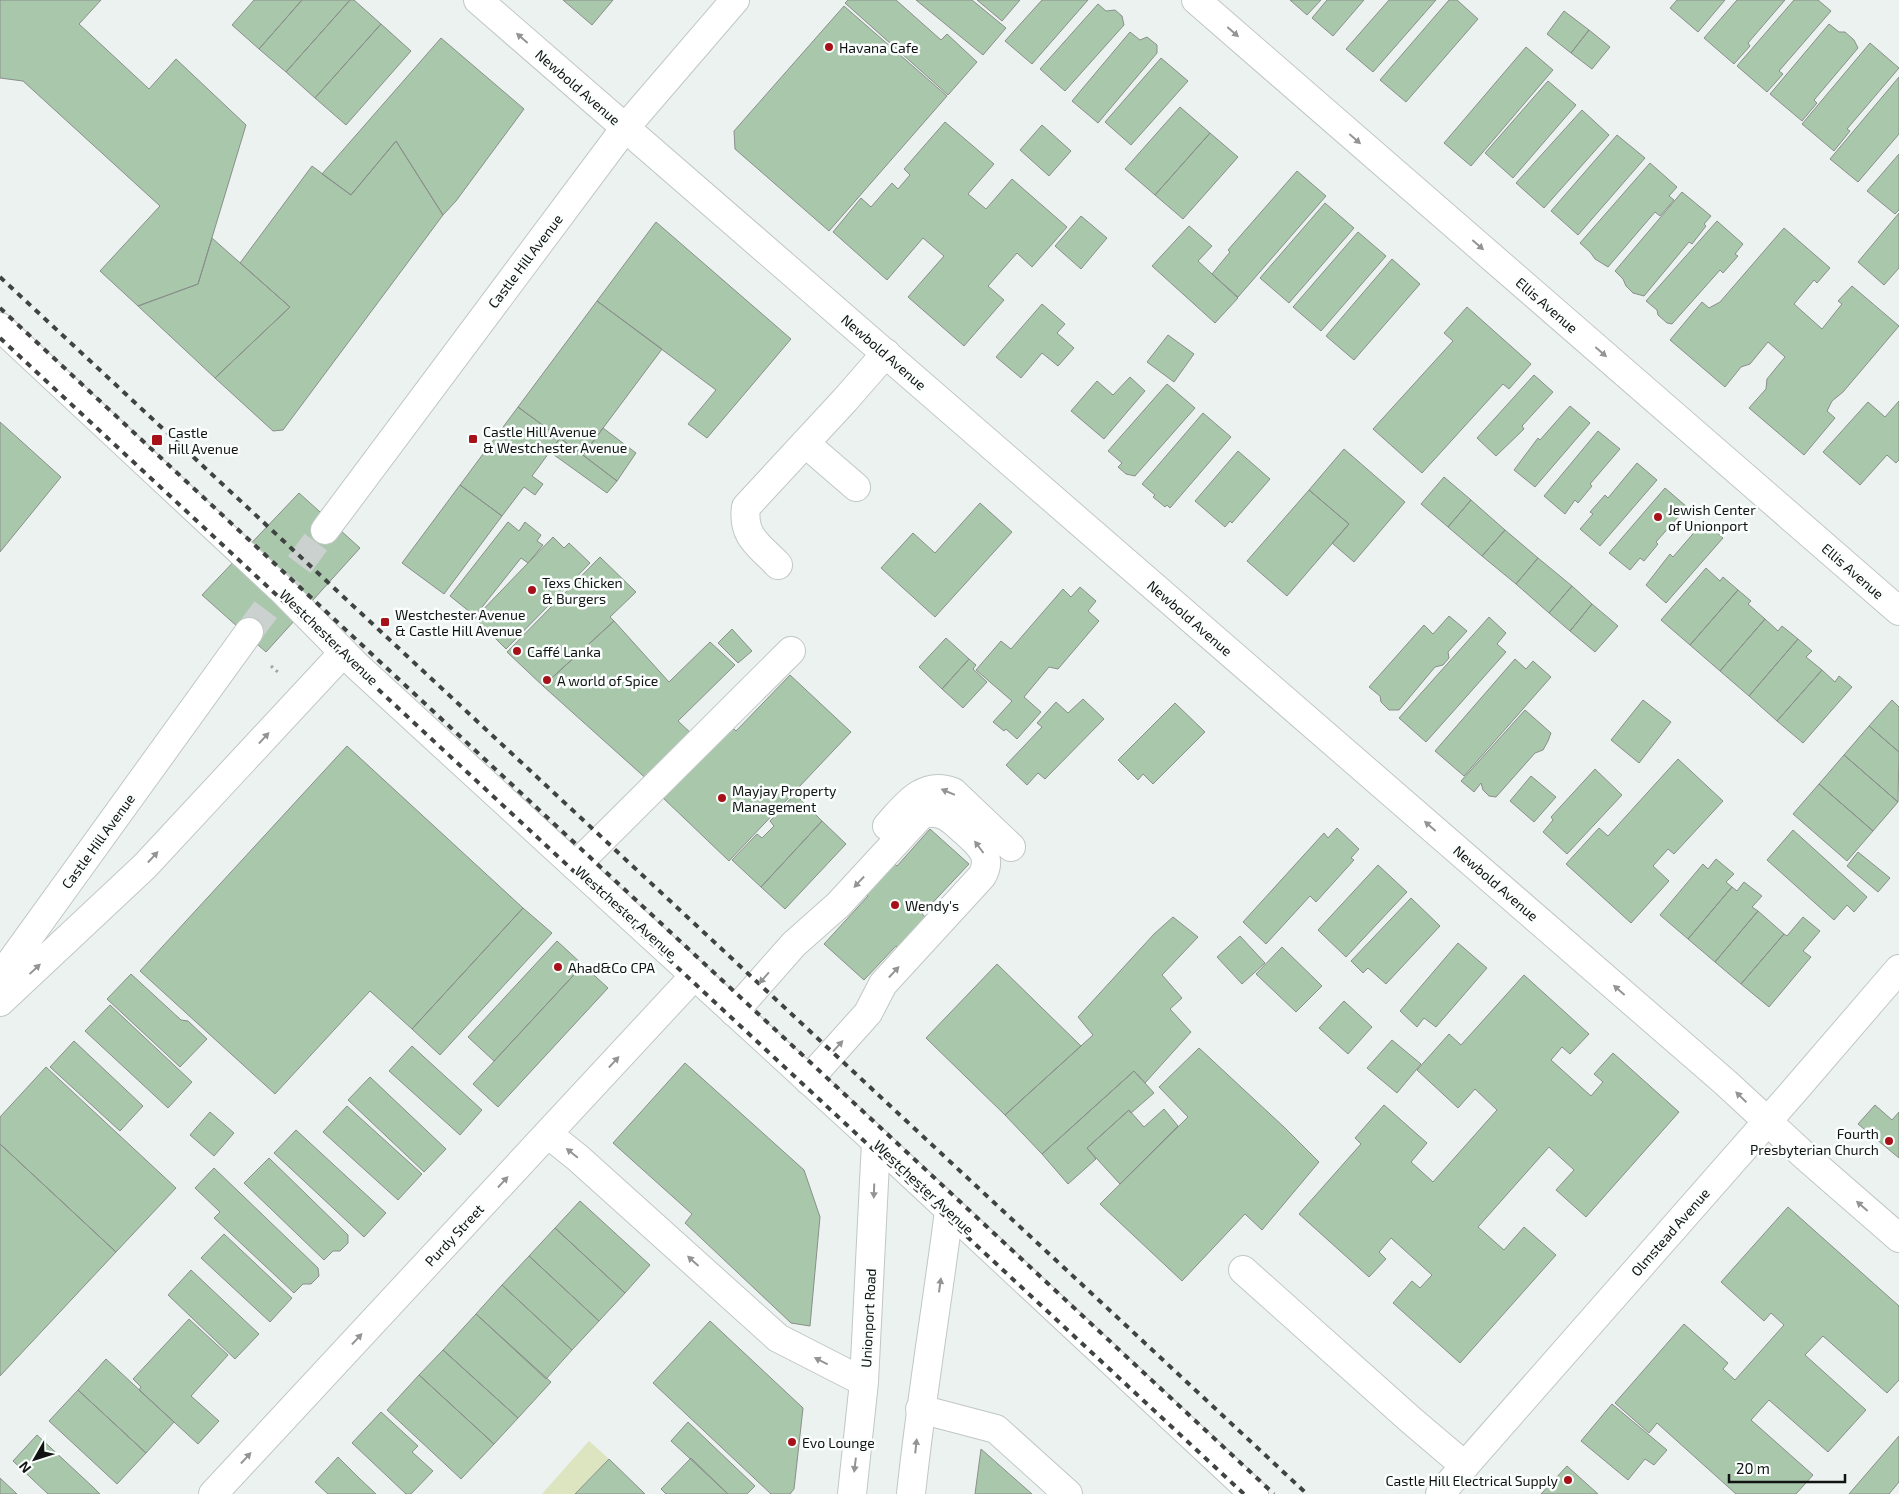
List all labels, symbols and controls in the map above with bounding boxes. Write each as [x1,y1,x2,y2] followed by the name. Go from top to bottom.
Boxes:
[1226,26,1238,38] one-way arrow
[517,32,529,44] one-way arrow
[839,39,918,56] place label: Havana Cafe
[823,41,835,53] marker: Havana Cafe
[532,46,624,128] street label: Newbold Avenue
[1349,133,1362,144] one-way arrow
[484,211,566,311] street label: Castle Hill Avenue
[1472,239,1484,250] one-way arrow
[1513,274,1581,336] street label: Ellis Avenue
[838,311,930,393] street label: Newbold Avenue
[1594,346,1607,357] one-way arrow
[483,423,627,456] place label: Castle Hill Avenue & Westchester Avenue
[168,424,239,457] place label: Castle Hill Avenue
[150,433,164,447] marker: Castle Hill Avenue
[467,433,479,445] marker: Castle Hill Avenue & Westchester Avenue
[1668,501,1756,534] place label: Jewish Center of Unionport
[1652,511,1664,523] marker: Jewish Center of Unionport
[1819,540,1887,602] street label: Ellis Avenue
[542,574,623,607] place label: Texs Chicken & Burgers
[1144,577,1236,659] street label: Newbold Avenue
[526,584,538,596] marker: Texs Chicken & Burgers
[276,586,382,688] street label: Westchester Avenue
[395,606,525,639] place label: Westchester Avenue & Castle Hill Avenue
[379,616,391,628] marker: Westchester Avenue & Castle Hill Avenue
[527,643,601,660] place label: Caffé Lanka
[511,645,523,657] marker: Caffé Lanka
[557,672,658,689] place label: A world of Spice
[541,674,553,686] marker: A world of Spice
[258,732,270,744] one-way arrow
[732,782,837,815] place label: Mayjay Property Management
[941,787,956,796] one-way arrow
[58,790,138,892] street label: Castle Hill Avenue
[716,792,728,804] marker: Mayjay Property Management
[1424,821,1437,832] one-way arrow
[974,840,984,854] one-way arrow
[1450,842,1542,924] street label: Newbold Avenue
[147,851,159,863] one-way arrow
[572,862,680,962] street label: Westchester Avenue
[853,875,865,887] one-way arrow
[905,897,959,914] place label: Wendy's
[889,899,901,911] marker: Wendy's
[568,959,655,976] place label: Ahad&Co CPA
[552,961,564,973] marker: Ahad&Co CPA
[29,963,41,975] one-way arrow
[888,966,900,978] one-way arrow
[758,972,770,984] one-way arrow
[1614,984,1626,996] one-way arrow
[833,1040,844,1053] one-way arrow
[608,1057,620,1069] one-way arrow
[1736,1091,1748,1103] one-way arrow
[1750,1125,1879,1158] place label: Fourth Presbyterian Church
[1883,1135,1895,1147] marker: Fourth Presbyterian Church
[870,1136,978,1238] street label: Westchester Avenue
[566,1148,579,1159] one-way arrow
[497,1176,509,1188] one-way arrow
[870,1183,878,1199] one-way arrow
[1627,1184,1713,1280] street label: Olmstead Avenue
[421,1200,487,1270] street label: Purdy Street
[1857,1200,1869,1212] one-way arrow
[687,1256,700,1267] one-way arrow
[857,1268,879,1368] street label: Unionport Road
[936,1277,944,1293] one-way arrow
[351,1334,363,1346] one-way arrow
[814,1356,828,1364] one-way arrow
[10,1434,60,1484] north arrow
[802,1434,875,1451] place label: Evo Lounge
[786,1436,798,1448] marker: Evo Lounge
[912,1437,920,1453] one-way arrow
[1729,1452,1845,1484] scale bar
[240,1453,252,1465] one-way arrow
[15,1458,34,1477] text: N
[851,1458,859,1474] one-way arrow
[1736,1459,1770,1477] text: 20 m
[1386,1472,1559,1489] place label: Castle Hill Electrical Supply
[1562,1474,1574,1486] marker: Castle Hill Electrical Supply

